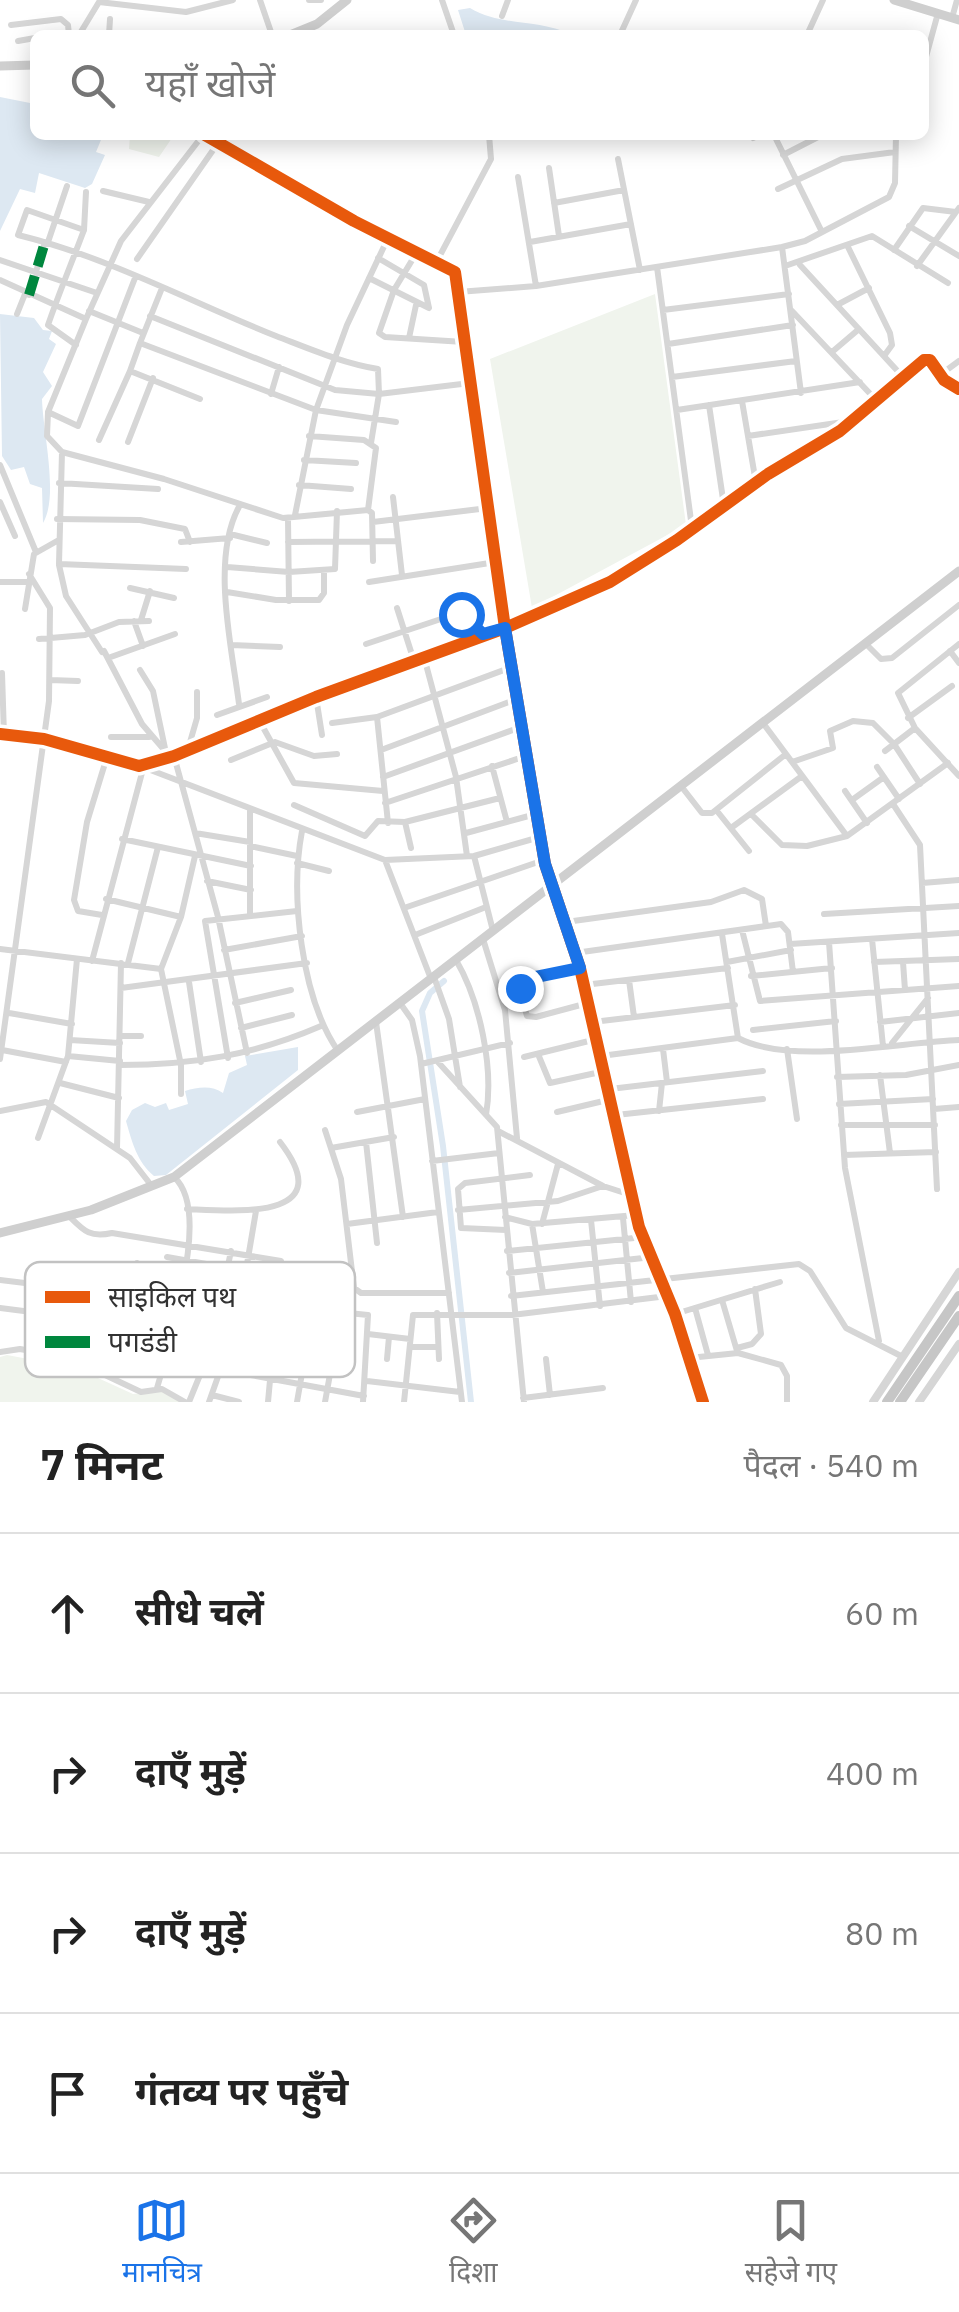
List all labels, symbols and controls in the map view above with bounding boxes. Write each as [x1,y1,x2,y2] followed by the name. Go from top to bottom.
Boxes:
[30,30,929,140] search box
[65,58,120,113] icon: search
[145,58,275,107] text: यहाँ खोजें
[439,592,485,638] route start
[498,966,544,1012] route end
[25,1262,355,1377] legend
[108,1278,237,1315] text: साइकिल पथ
[108,1323,178,1360] text: पगडंडी
[40,1437,163,1492] text: 7 मिनट
[744,1444,919,1486] text: पैदल · 540 m
[40,1586,95,1641] icon: ahead
[135,1586,264,1635] text: सीधे चलें
[845,1592,919,1634] text: 60 m
[40,1746,95,1801] icon: right
[135,1746,246,1795] text: दाएँ मुड़ें
[826,1752,919,1794] text: 400 m
[40,1906,95,1961] icon: right
[135,1906,246,1955] text: दाएँ मुड़ें
[845,1912,919,1954] text: 80 m
[40,2066,95,2121] icon: arrive
[135,2066,348,2115] text: गंतव्य पर पहुँचे
[122,2193,202,2293] tab: मानचित्र
[446,2193,501,2293] tab: दिशा
[745,2193,837,2293] tab: सहेजे गए

